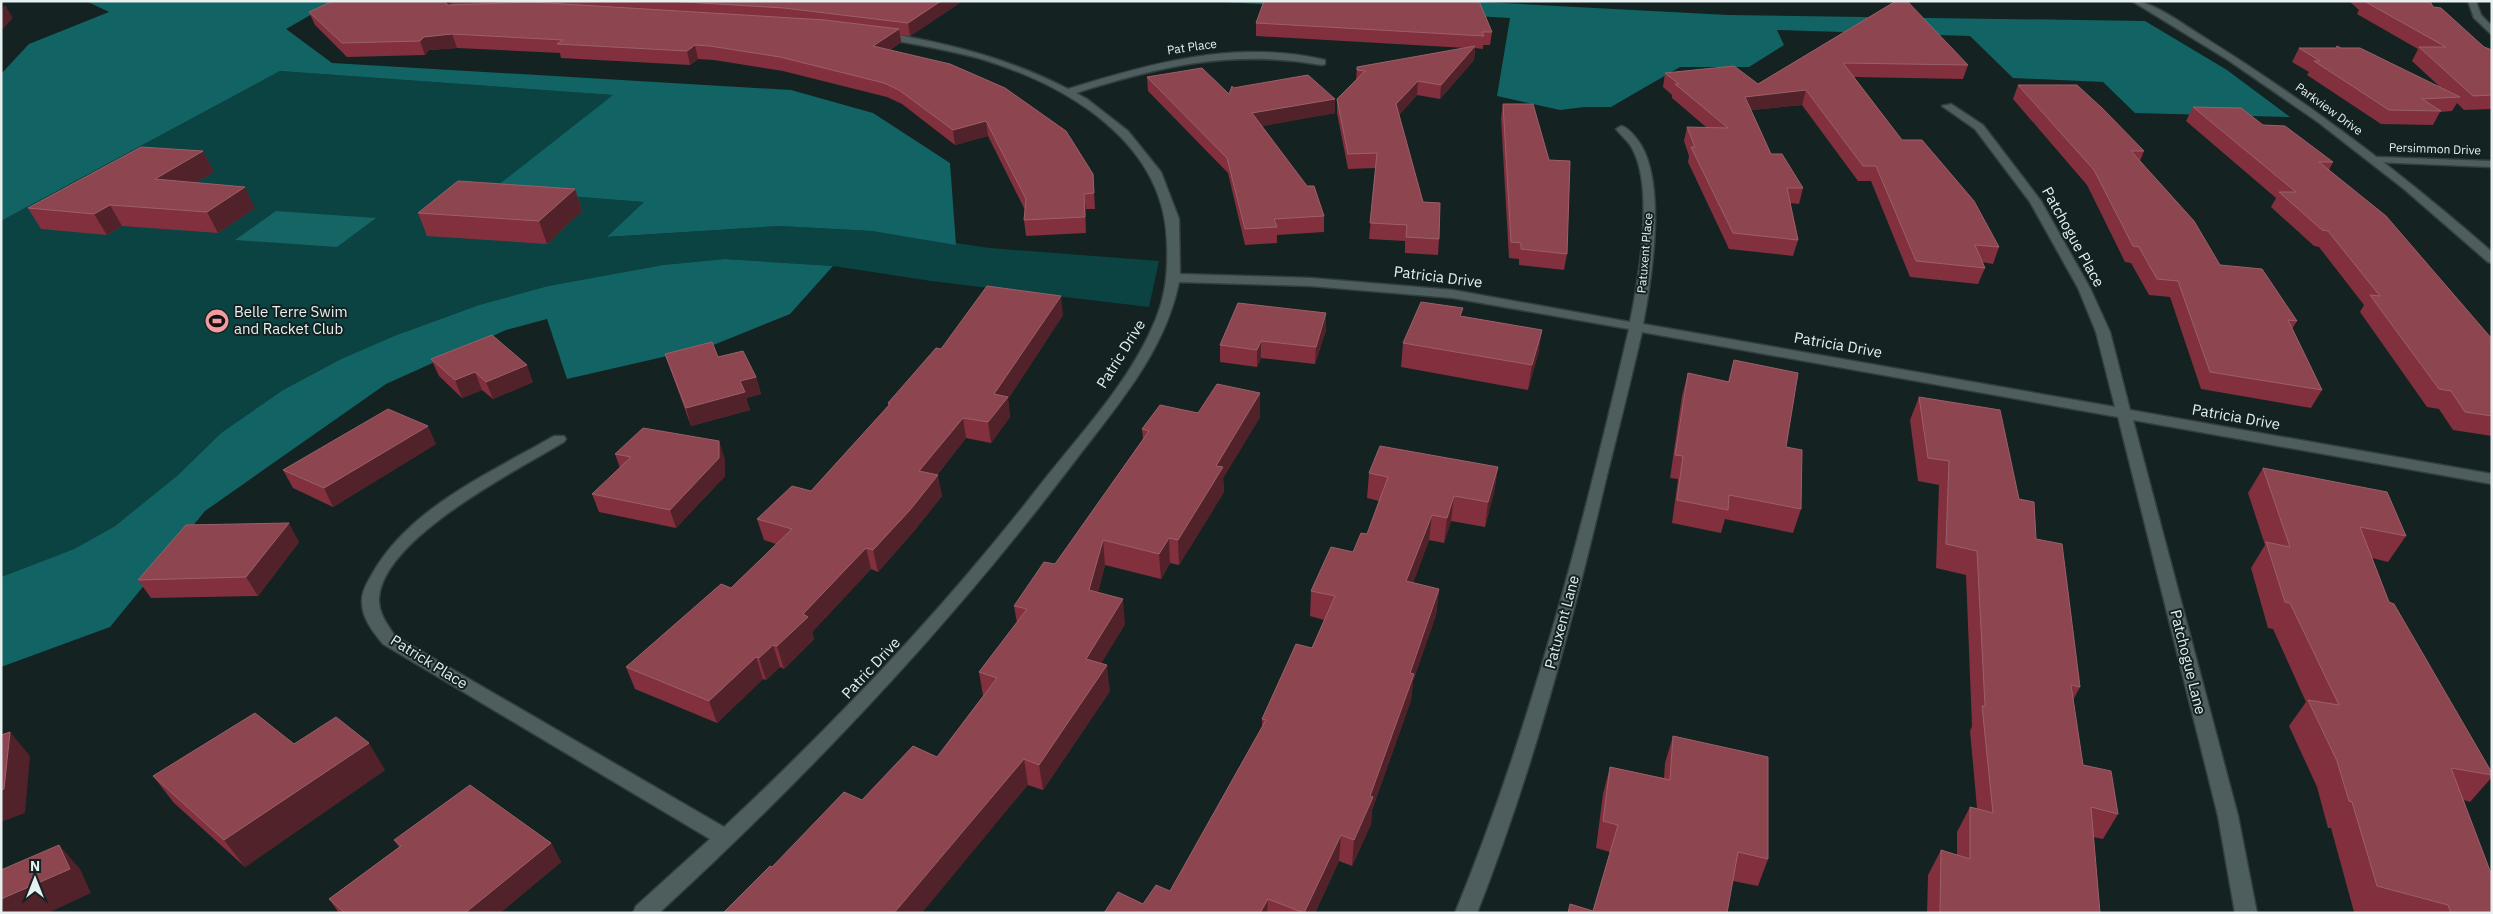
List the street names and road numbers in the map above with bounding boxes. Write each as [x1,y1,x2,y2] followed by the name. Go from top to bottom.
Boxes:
[1166,36,1218,57] street label: Pat Place
[2293,79,2366,138] street label: Parkview Drive
[2389,139,2482,158] street label: Persimmon Drive
[2038,183,2109,290] street label: Patchogue Place
[1634,212,1656,294] street label: Patuxent Place
[1393,262,1483,291] street label: Patricia Drive
[1092,316,1149,392] street label: Patric Drive
[1793,327,1884,362] street label: Patricia Drive
[2191,399,2282,434] street label: Patricia Drive
[1540,573,1583,671] street label: Patuxent Lane
[2166,608,2211,716] street label: Patchogue Lane
[387,630,471,693] street label: Patrick Place
[837,633,904,702] street label: Patric Drive

